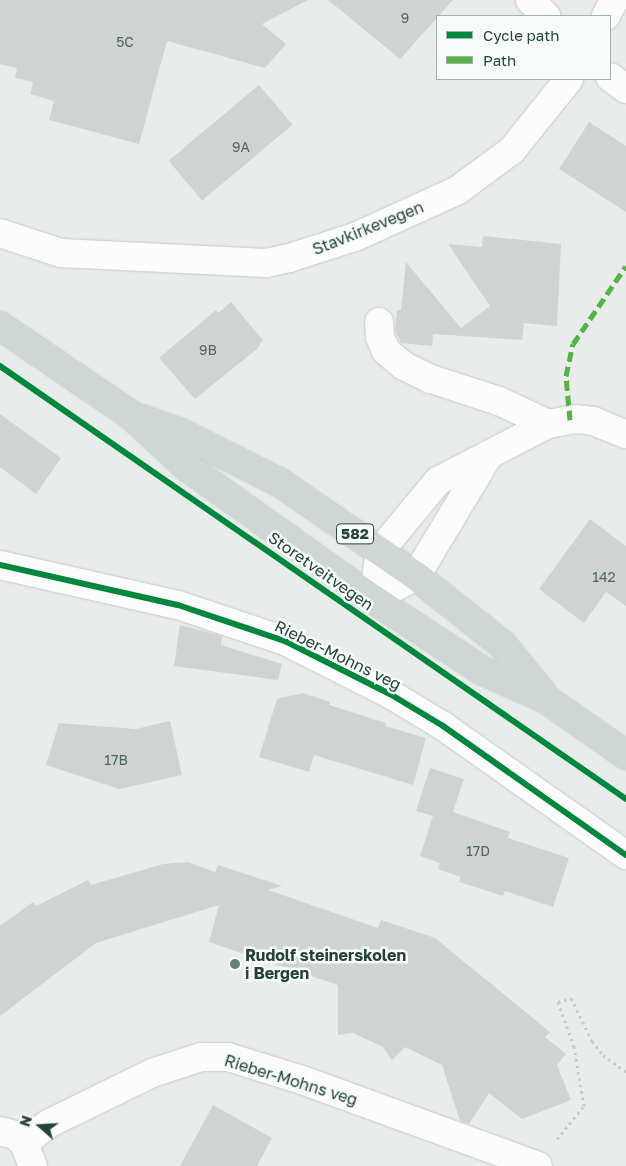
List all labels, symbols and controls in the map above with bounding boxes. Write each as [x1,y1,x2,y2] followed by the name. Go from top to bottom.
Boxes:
[401,10,409,26] house number: 9
[436,15,611,80] legend
[483,26,559,44] text: Cycle path
[116,34,134,50] house number: 5C
[483,51,516,69] text: Path
[232,139,250,155] house number: 9A
[310,197,426,259] street label: Stavkirkevegen
[199,342,217,358] house number: 9B
[335,522,375,546] road number: 582
[265,528,377,614] street label: Storetveitvegen
[592,569,616,585] house number: 142
[272,616,404,694] street label: Rieber-Mohns veg
[104,752,128,768] house number: 17B
[466,843,490,859] house number: 17D
[245,945,406,983] place label: Rudolf steinerskolen i Bergen
[229,958,241,970] marker: Rudolf steinerskolen i Bergen
[222,1051,360,1109] street label: Rieber-Mohns veg
[15,1101,65,1151] north arrow
[16,1113,35,1129] text: N

